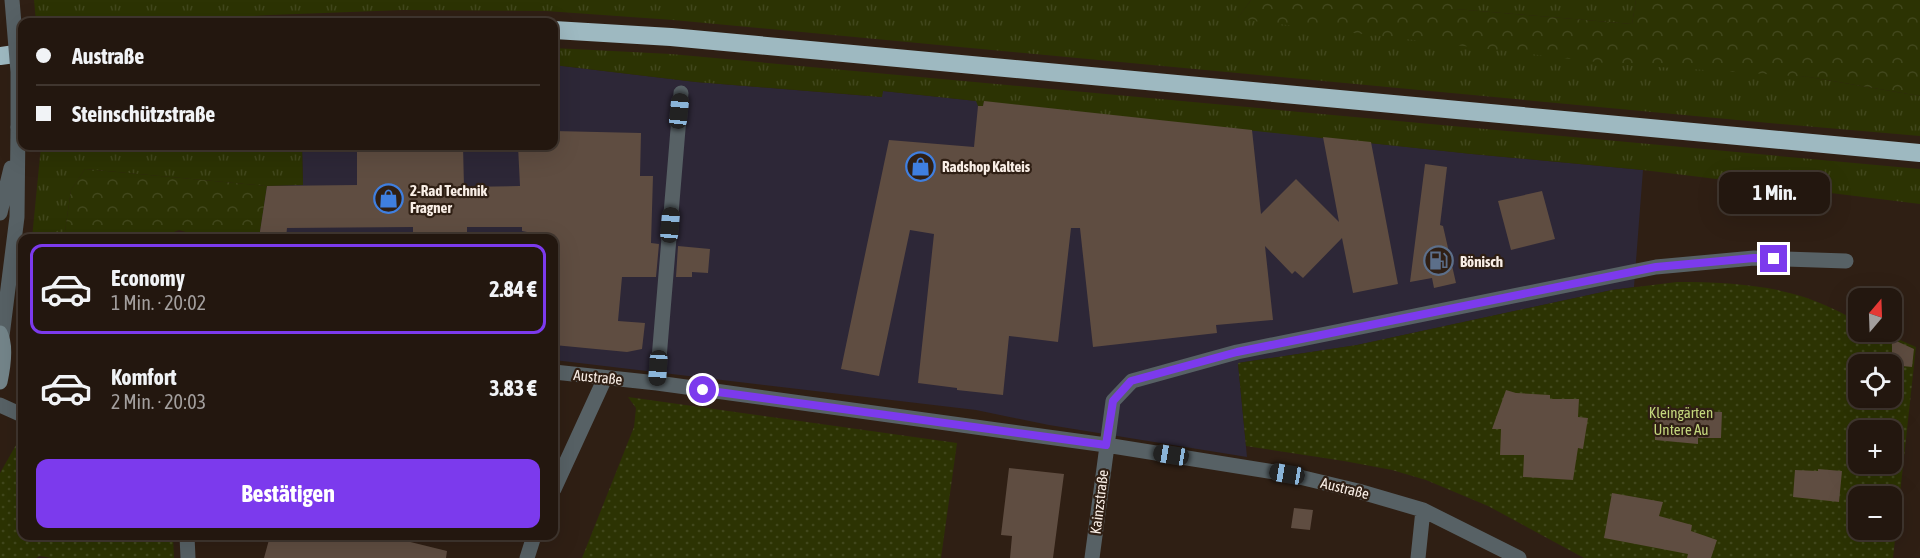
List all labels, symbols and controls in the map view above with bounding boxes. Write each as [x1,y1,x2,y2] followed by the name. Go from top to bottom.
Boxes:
[72,43,144,69] text: Austraße
[668,92,690,130] car
[72,101,215,127] text: Steinschützstraße
[905,150,937,182] shop icon: Radshop Kalteis
[942,158,1031,175] place label: Radshop Kalteis
[1718,172,1830,214] callout: 1 Min.
[1753,181,1796,204] text: 1 Min.
[410,182,487,216] place label: 2-Rad Technik Fragner
[373,183,405,215] shop icon: 2-Rad Technik Fragner
[659,206,681,244] car
[1423,245,1455,277] fuel station icon: Bönisch
[1760,245,1787,272] route end
[1460,253,1503,270] place label: Bönisch
[39,262,93,316] icon: car
[111,265,185,291] text: Economy
[489,276,537,302] text: 2.84 €
[1848,288,1902,342] north arrow
[1848,288,1902,540] map controls
[111,291,206,314] text: 1 Min. · 20:02
[648,349,668,387] car
[1848,354,1902,408] button: locate
[39,361,93,415] icon: car
[111,364,177,390] text: Komfort
[573,366,624,388] street label: Austraße
[489,375,537,401] text: 3.83 €
[689,376,716,403] route start
[111,390,206,413] text: 2 Min. · 20:03
[1649,404,1713,438] park label: Kleingärten Untere Au
[1848,420,1902,474] button: +
[1152,443,1190,467] car
[36,459,540,528] button: Bestätigen
[1268,462,1306,486] car
[1087,469,1111,535] street label: Kainzstraße
[1319,474,1371,502] street label: Austraße
[1848,486,1902,540] button: −

